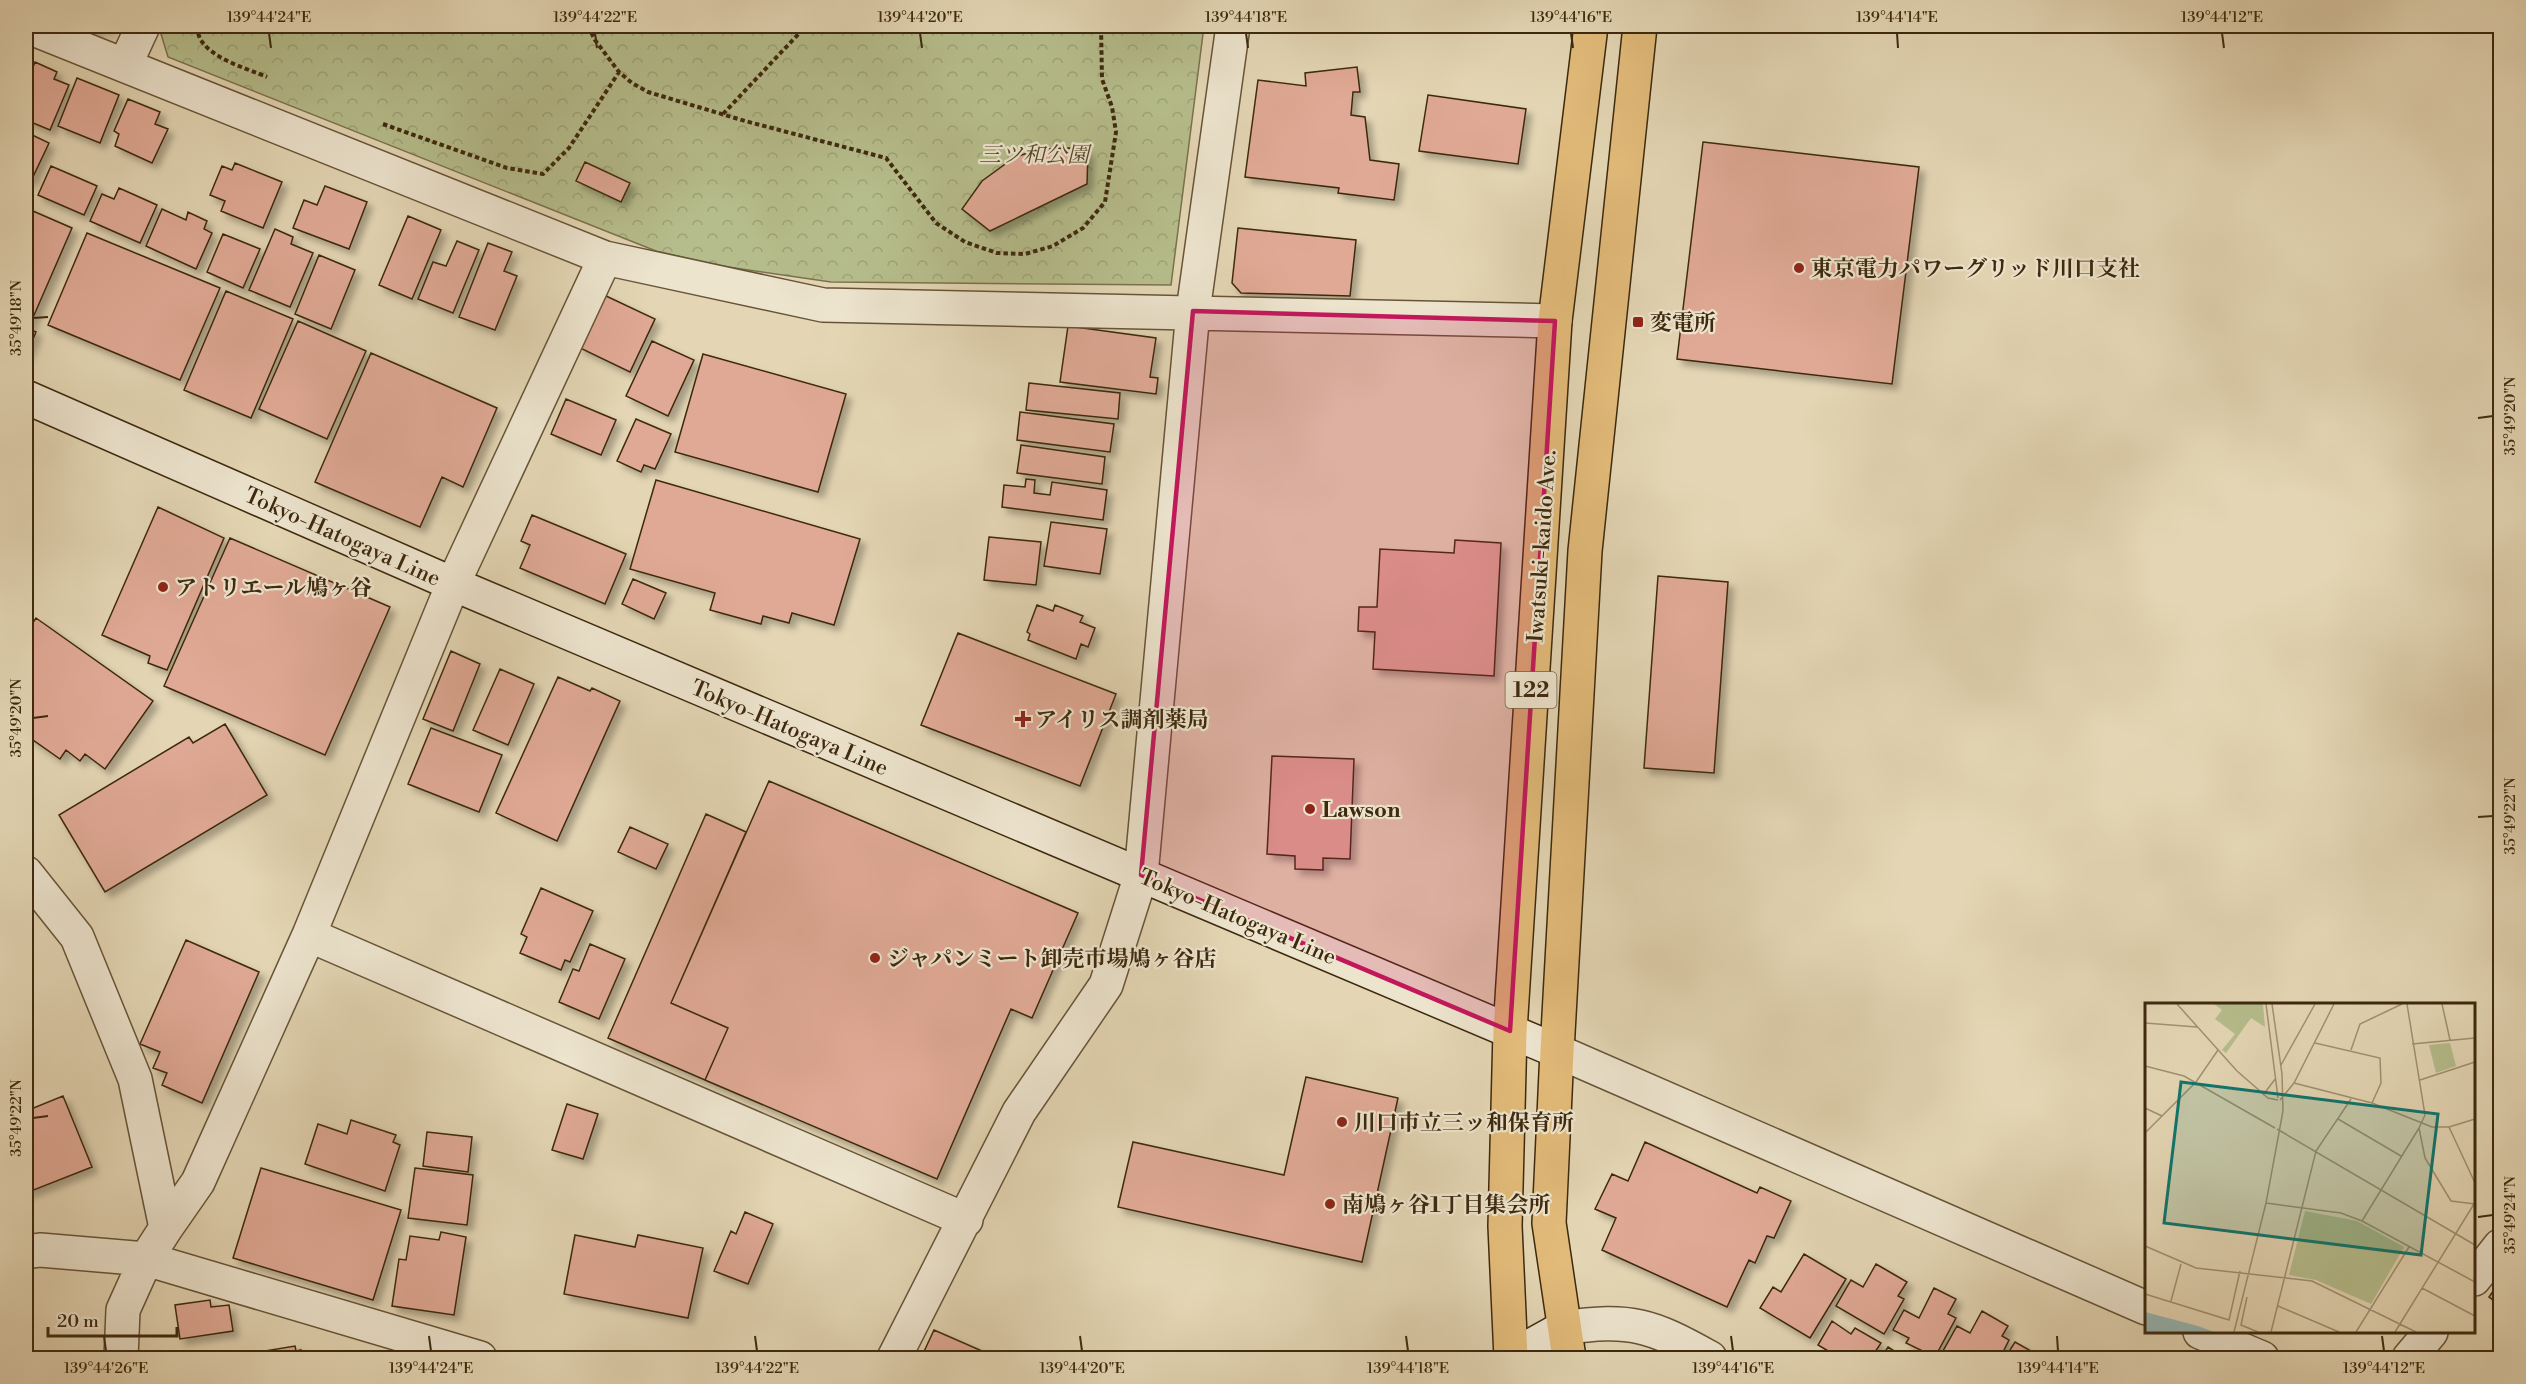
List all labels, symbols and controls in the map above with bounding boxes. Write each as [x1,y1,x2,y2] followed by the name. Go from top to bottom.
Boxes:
[227,8,311,27] text: 139°44'24"E
[553,8,637,27] text: 139°44'22"E
[877,8,963,27] text: 139°44'20"E
[1205,8,1287,27] text: 139°44'18"E
[1530,8,1612,27] text: 139°44'16"E
[1856,8,1938,27] text: 139°44'14"E
[2181,8,2263,27] text: 139°44'12"E
[979,142,1092,169] park label: 三ツ和公園
[1811,256,2140,283] place label: 東京電力パワーグリッド川口支社
[1792,261,1806,275] marker: 東京電力パワーグリッド川口支社
[7,280,26,356] text: 35°49'18"N
[1650,310,1716,337] place label: 変電所
[1631,315,1645,329] marker: 変電所
[2501,377,2520,455] text: 35°49'20"N
[1522,449,1563,643] street label: Iwatsuki-kaido Ave.
[240,482,445,593] street label: Tokyo-Hatogaya Line
[175,575,372,602] place label: アトリエール鳩ヶ谷
[156,580,170,594] marker: アトリエール鳩ヶ谷
[1506,672,1556,708] road number: 122
[687,675,892,782] street label: Tokyo-Hatogaya Line
[7,679,26,757] text: 35°49'20"N
[1035,707,1209,734] place label: アイリス調剤薬局
[1016,712,1030,726] marker: アイリス調剤薬局
[2501,777,2520,855] text: 35°49'22"N
[1322,797,1401,824] place label: Lawson
[1303,802,1317,816] marker: Lawson
[1135,864,1340,971] street label: Tokyo-Hatogaya Line
[887,946,1217,973] place label: ジャパンミート卸売市場鳩ヶ谷店
[868,951,882,965] marker: ジャパンミート卸売市場鳩ヶ谷店
[2145,1003,2475,1333] inset map
[7,1079,26,1157] text: 35°49'22"N
[1354,1110,1574,1137] place label: 川口市立三ッ和保育所
[1335,1115,1349,1129] marker: 川口市立三ッ和保育所
[2501,1176,2520,1254] text: 35°49'24"N
[1342,1192,1551,1219] place label: 南鳩ヶ谷1丁目集会所
[1323,1197,1337,1211] marker: 南鳩ヶ谷1丁目集会所
[48,1300,177,1338] scale bar
[57,1310,99,1333] text: 20 m
[64,1359,148,1378] text: 139°44'26"E
[389,1359,473,1378] text: 139°44'24"E
[715,1359,799,1378] text: 139°44'22"E
[1039,1359,1125,1378] text: 139°44'20"E
[1367,1359,1449,1378] text: 139°44'18"E
[1692,1359,1774,1378] text: 139°44'16"E
[2017,1359,2099,1378] text: 139°44'14"E
[2343,1359,2425,1378] text: 139°44'12"E

